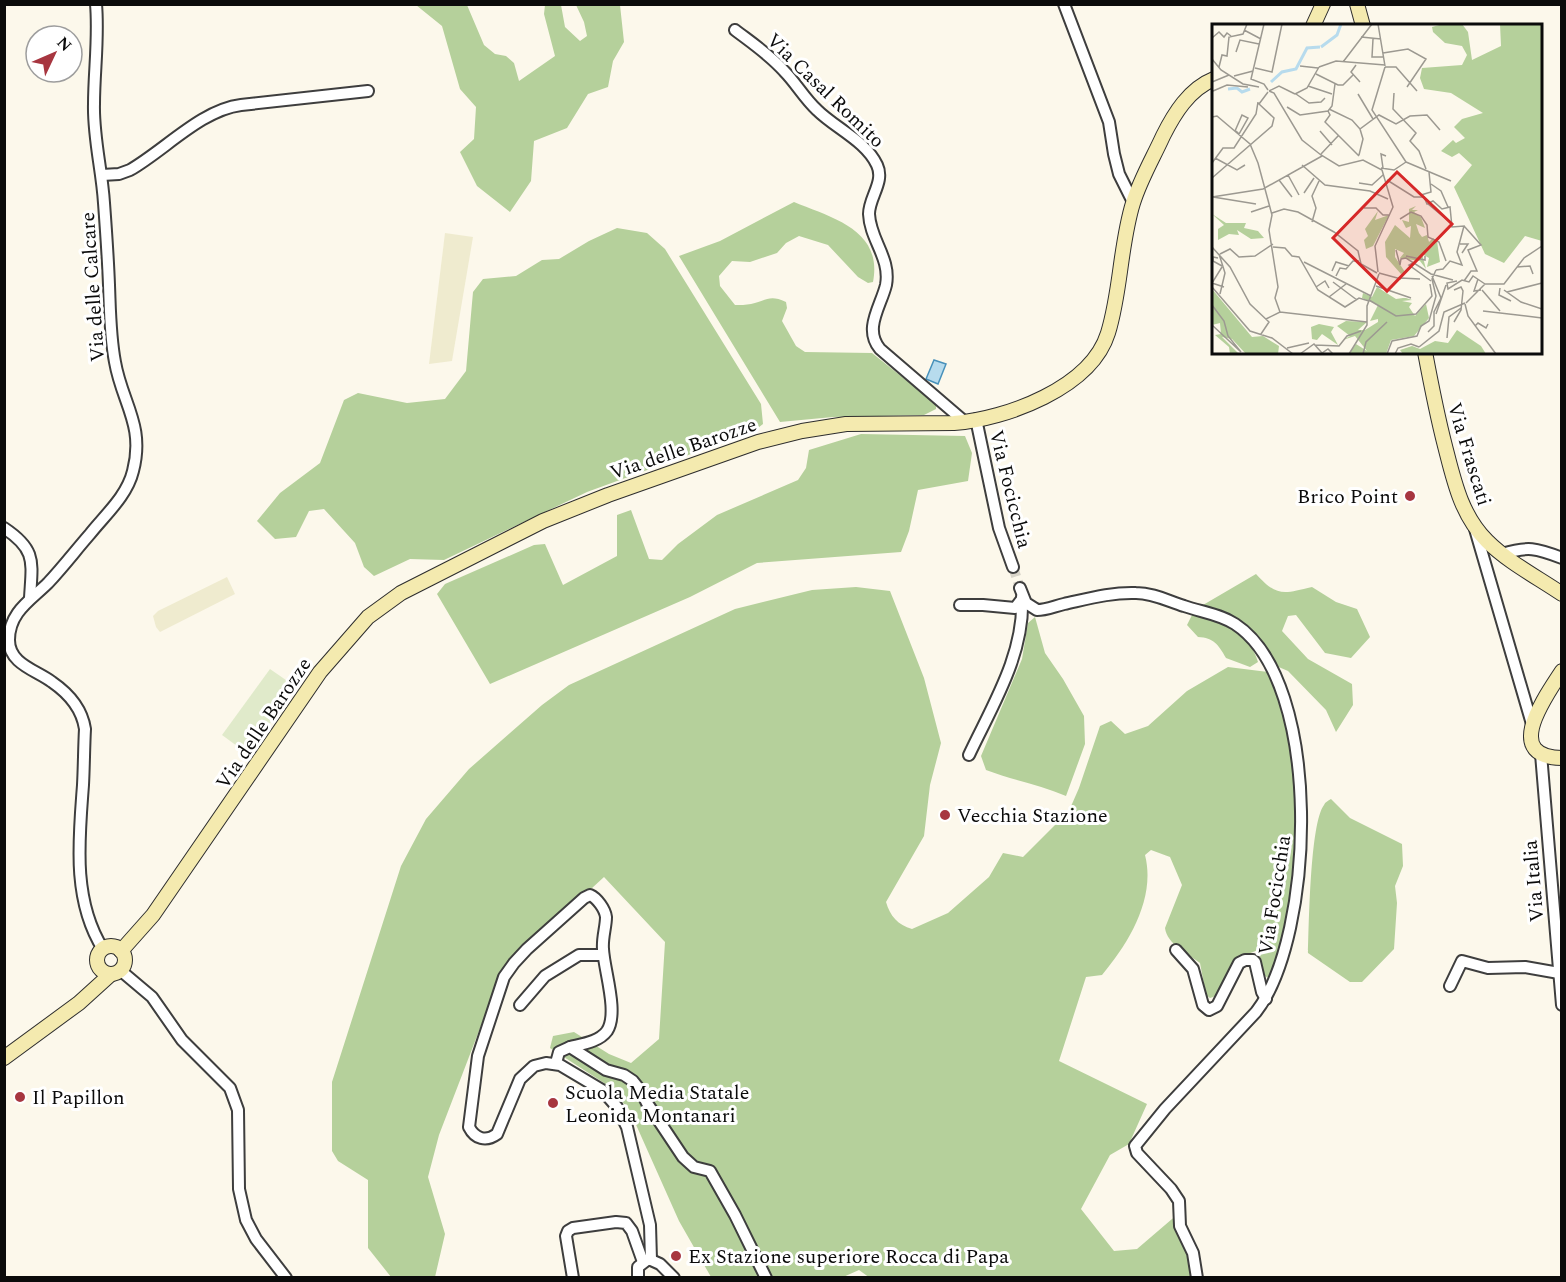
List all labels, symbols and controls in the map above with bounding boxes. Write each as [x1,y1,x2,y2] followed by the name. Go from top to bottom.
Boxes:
[24,24,84,84] north arrow
[1212,24,1542,354] inset map
[759,26,891,155] street label: Via Casal Romito
[51,31,77,57] text: N
[73,211,113,363] street label: Via delle Calcare
[1439,399,1499,510] street label: Via Frascati
[606,410,761,488] street label: Via delle Barozze
[981,427,1039,552] street label: Via Focicchia
[1297,482,1398,512] place label: Brico Point
[1403,489,1417,503] marker: Brico Point
[209,652,319,796] street label: Via delle Barozze
[957,801,1108,831] place label: Vecchia Stazione
[938,808,952,822] marker: Vecchia Stazione
[1251,833,1299,957] street label: Via Focicchia
[1515,838,1553,923] street label: Via Italia
[565,1078,749,1131] place label: Scuola Media Statale Leonida Montanari
[32,1083,125,1113] place label: Il Papillon
[13,1090,27,1104] marker: Il Papillon
[546,1096,560,1110] marker: Scuola Media Statale Leonida Montanari
[688,1242,1009,1272] place label: Ex Stazione superiore Rocca di Papa
[669,1249,683,1263] marker: Ex Stazione superiore Rocca di Papa

